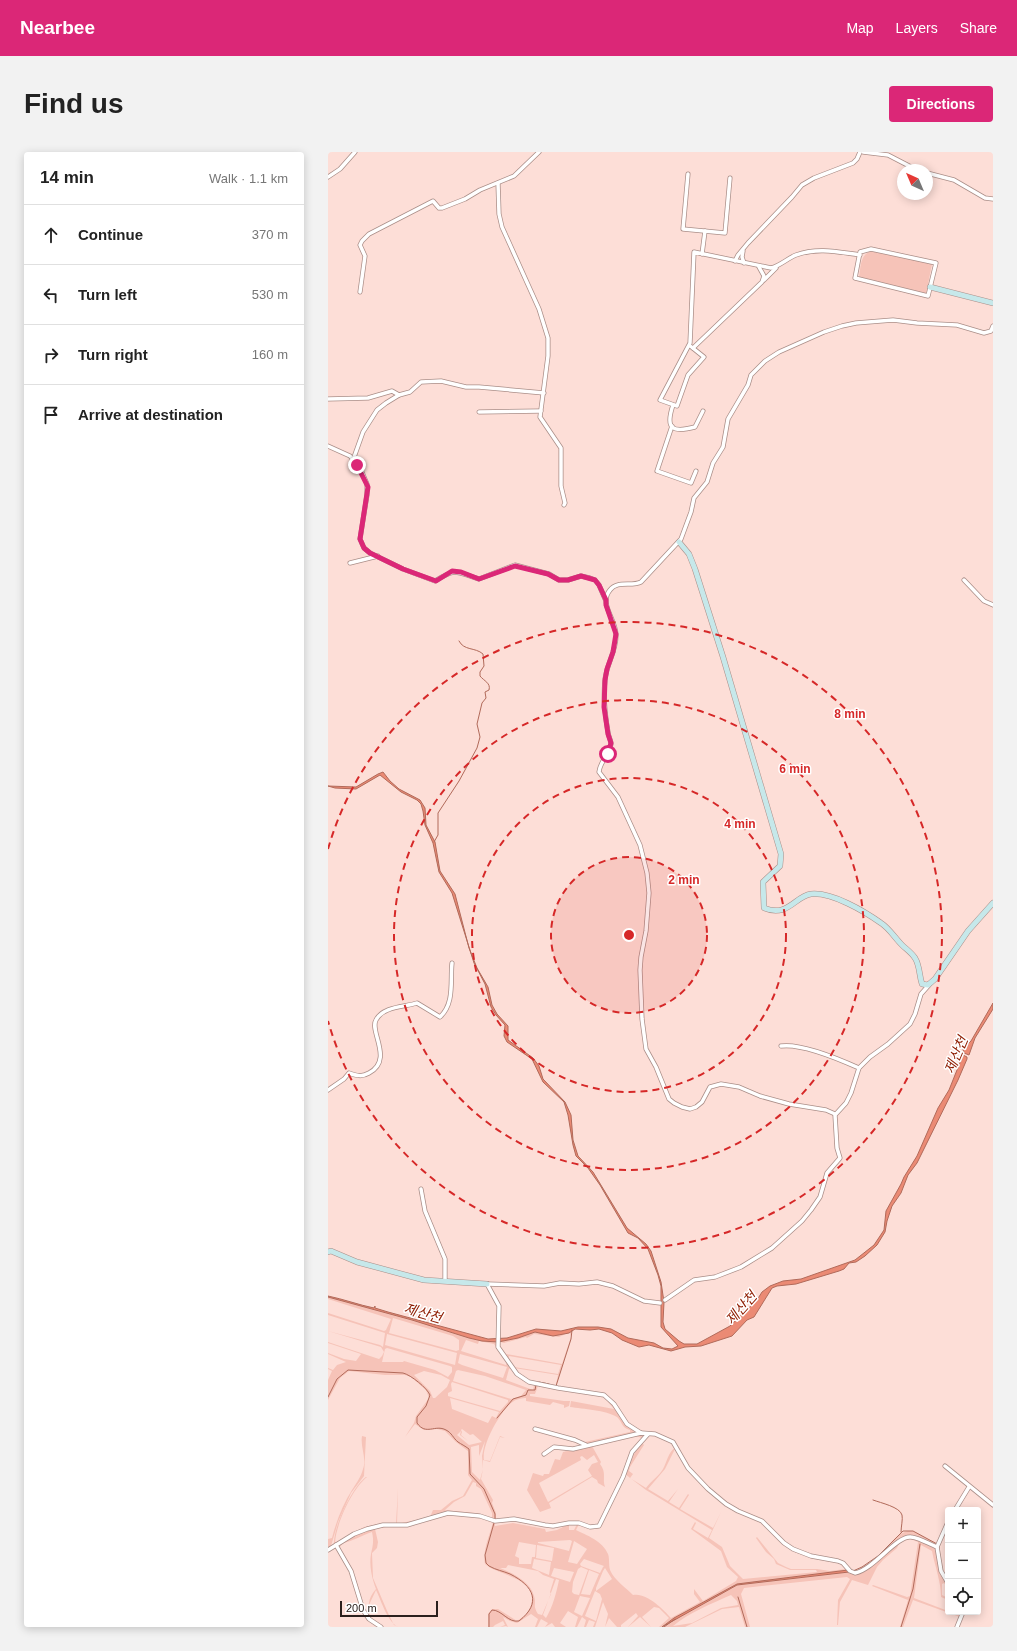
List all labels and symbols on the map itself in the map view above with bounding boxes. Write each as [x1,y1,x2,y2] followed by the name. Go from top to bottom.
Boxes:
[897,164,933,200] north arrow
[348,456,366,474] route end
[834,707,866,721] text: 8 min
[599,745,617,763] route start
[779,762,811,776] text: 6 min
[724,817,756,831] text: 4 min
[668,873,700,887] text: 2 min
[622,928,636,942] centre of rings
[941,1033,971,1076] water label: 제산천
[722,1287,761,1328] water label: 제산천
[402,1300,445,1326] water label: 제산천
[340,1599,438,1618] scale bar

